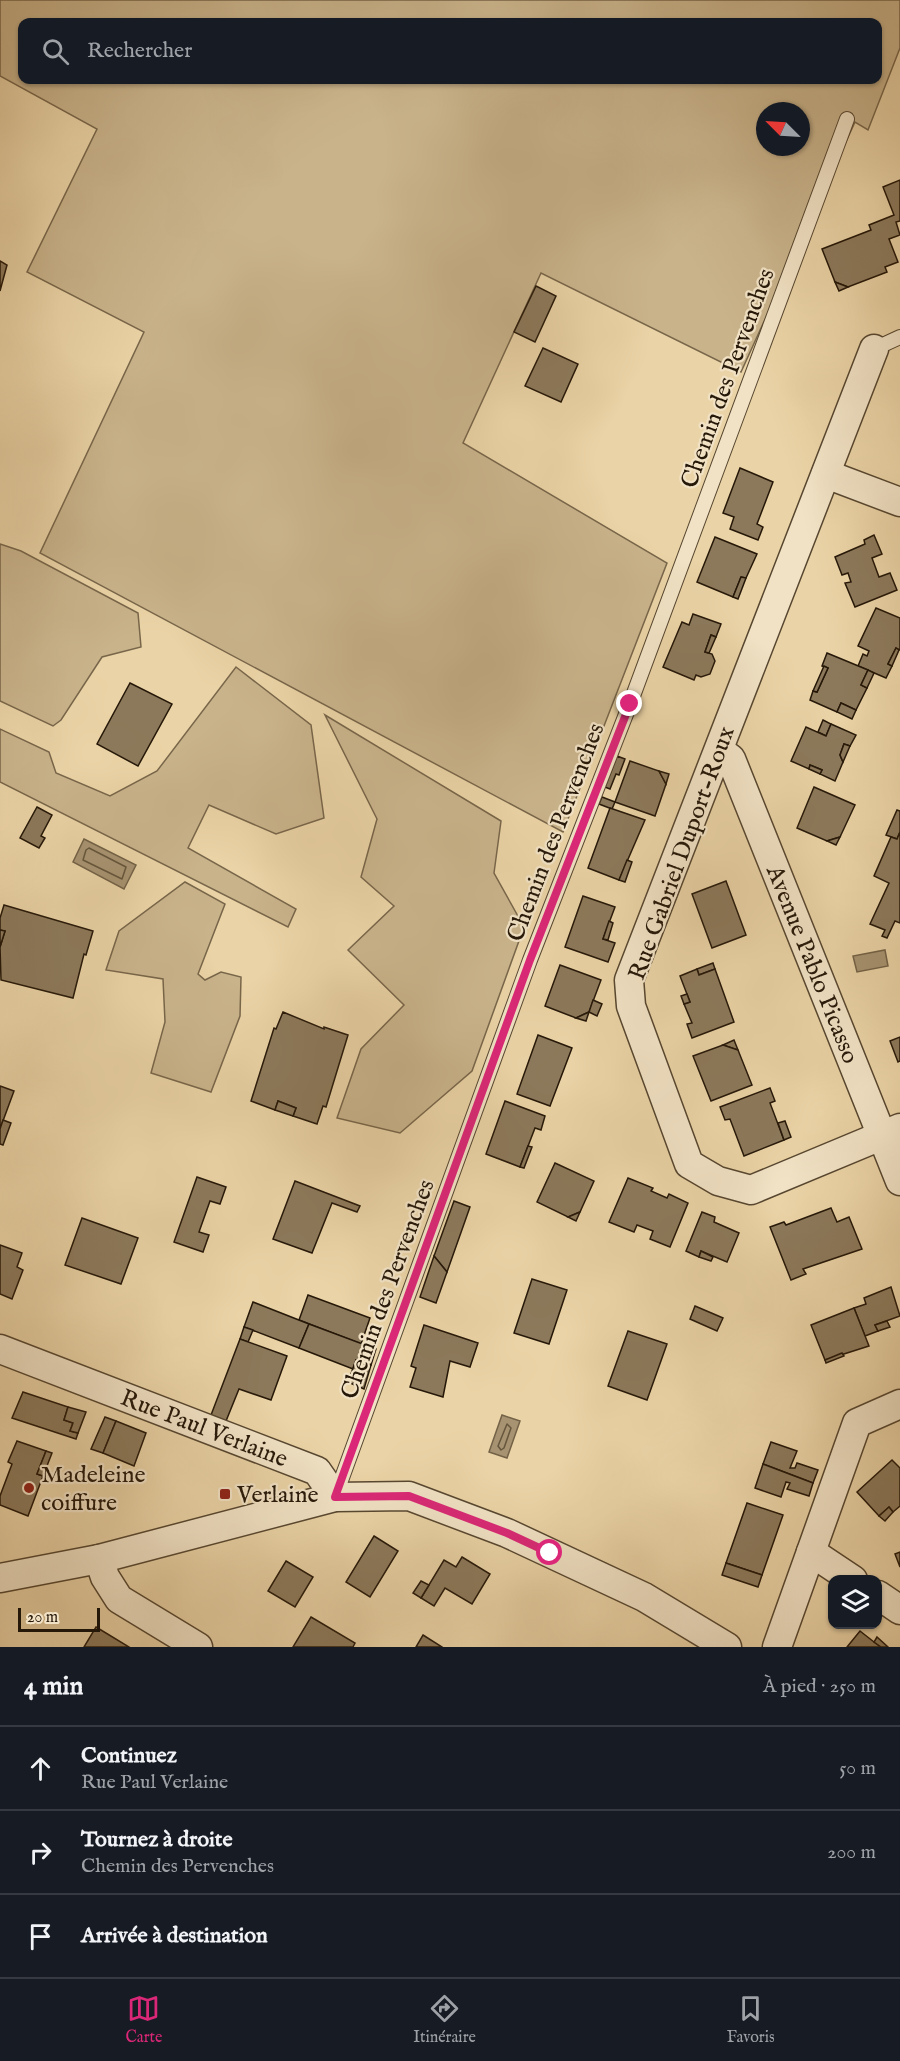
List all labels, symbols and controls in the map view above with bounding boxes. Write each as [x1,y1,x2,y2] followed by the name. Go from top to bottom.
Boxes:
[18,18,882,84] search box
[39,35,72,68] icon: search
[87,37,192,65] text: Rechercher
[756,102,810,156] north arrow
[674,264,783,493] street label: Chemin des Pervenches
[616,690,642,716] route end
[500,719,612,946] street label: Chemin des Pervenches
[622,722,743,985] street label: Rue Gabriel Duport-Roux
[758,860,865,1068] street label: Avenue Pablo Picasso
[334,1175,443,1404] street label: Chemin des Pervenches
[116,1383,292,1475] street label: Rue Paul Verlaine
[41,1460,145,1519] place label: Madeleine coiffure
[236,1480,318,1511] place label: Verlaine
[22,1481,36,1495] marker: Madeleine coiffure
[218,1487,232,1501] marker: Verlaine
[536,1539,562,1565] route start
[828,1575,882,1629] map controls
[828,1575,882,1629] button: layers
[18,1605,100,1632] scale bar
[27,1608,58,1628] text: 20 m
[24,1670,83,1703] text: 4 min
[763,1674,876,1699] text: À pied · 250 m
[81,1742,177,1770] text: Continuez
[24,1752,57,1785] icon: ahead
[839,1756,876,1781] text: 50 m
[81,1770,228,1795] text: Rue Paul Verlaine
[81,1826,232,1854] text: Tournez à droite
[24,1836,57,1869] icon: right
[827,1840,876,1865] text: 200 m
[81,1854,274,1879] text: Chemin des Pervenches
[24,1920,57,1953] icon: arrive
[81,1922,268,1950] text: Arrivée à destination
[125,1992,162,2048] tab: Carte
[413,1992,476,2048] tab: Itinéraire
[727,1992,775,2048] tab: Favoris

